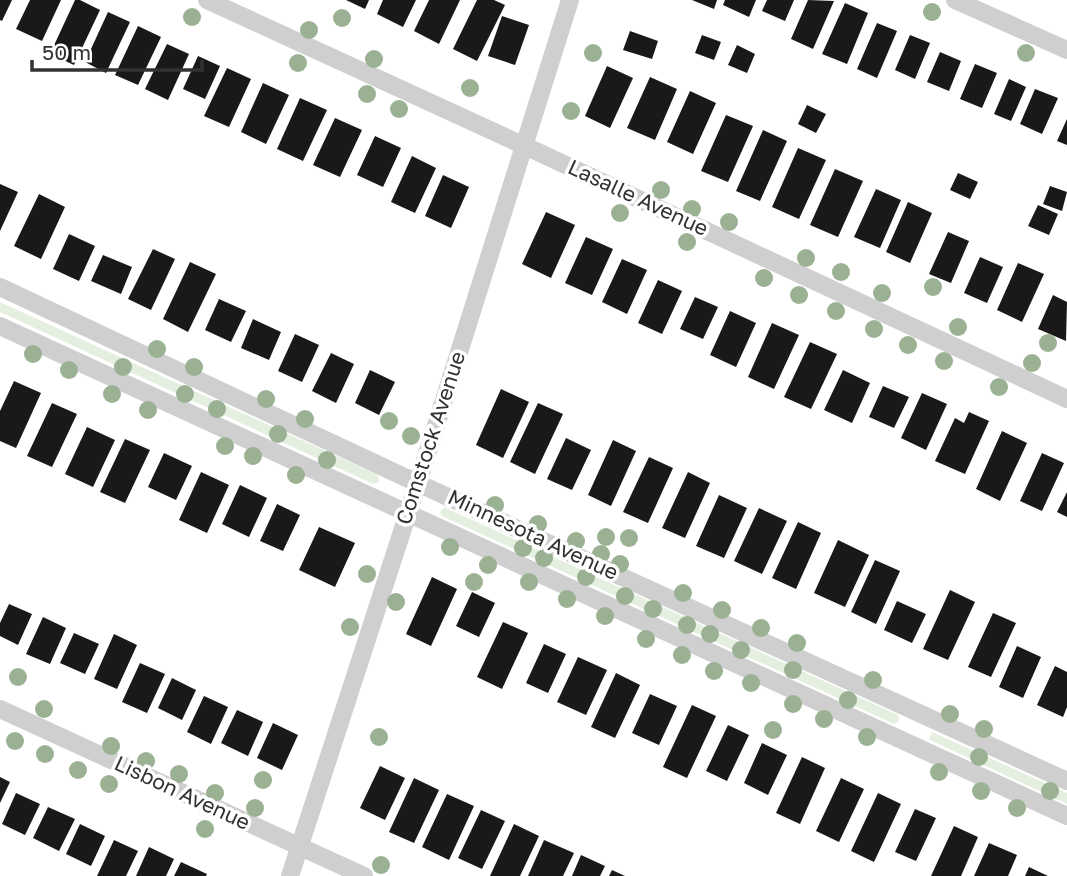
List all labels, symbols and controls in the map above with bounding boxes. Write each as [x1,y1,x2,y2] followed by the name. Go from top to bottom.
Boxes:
[32,28,201,72] scale bar
[42,39,91,65] text: 50 m
[564,153,713,241] street label: Lasalle Avenue
[390,348,470,527] street label: Comstock Avenue
[444,483,623,585] street label: Minnesota Avenue
[111,749,254,835] street label: Lisbon Avenue

